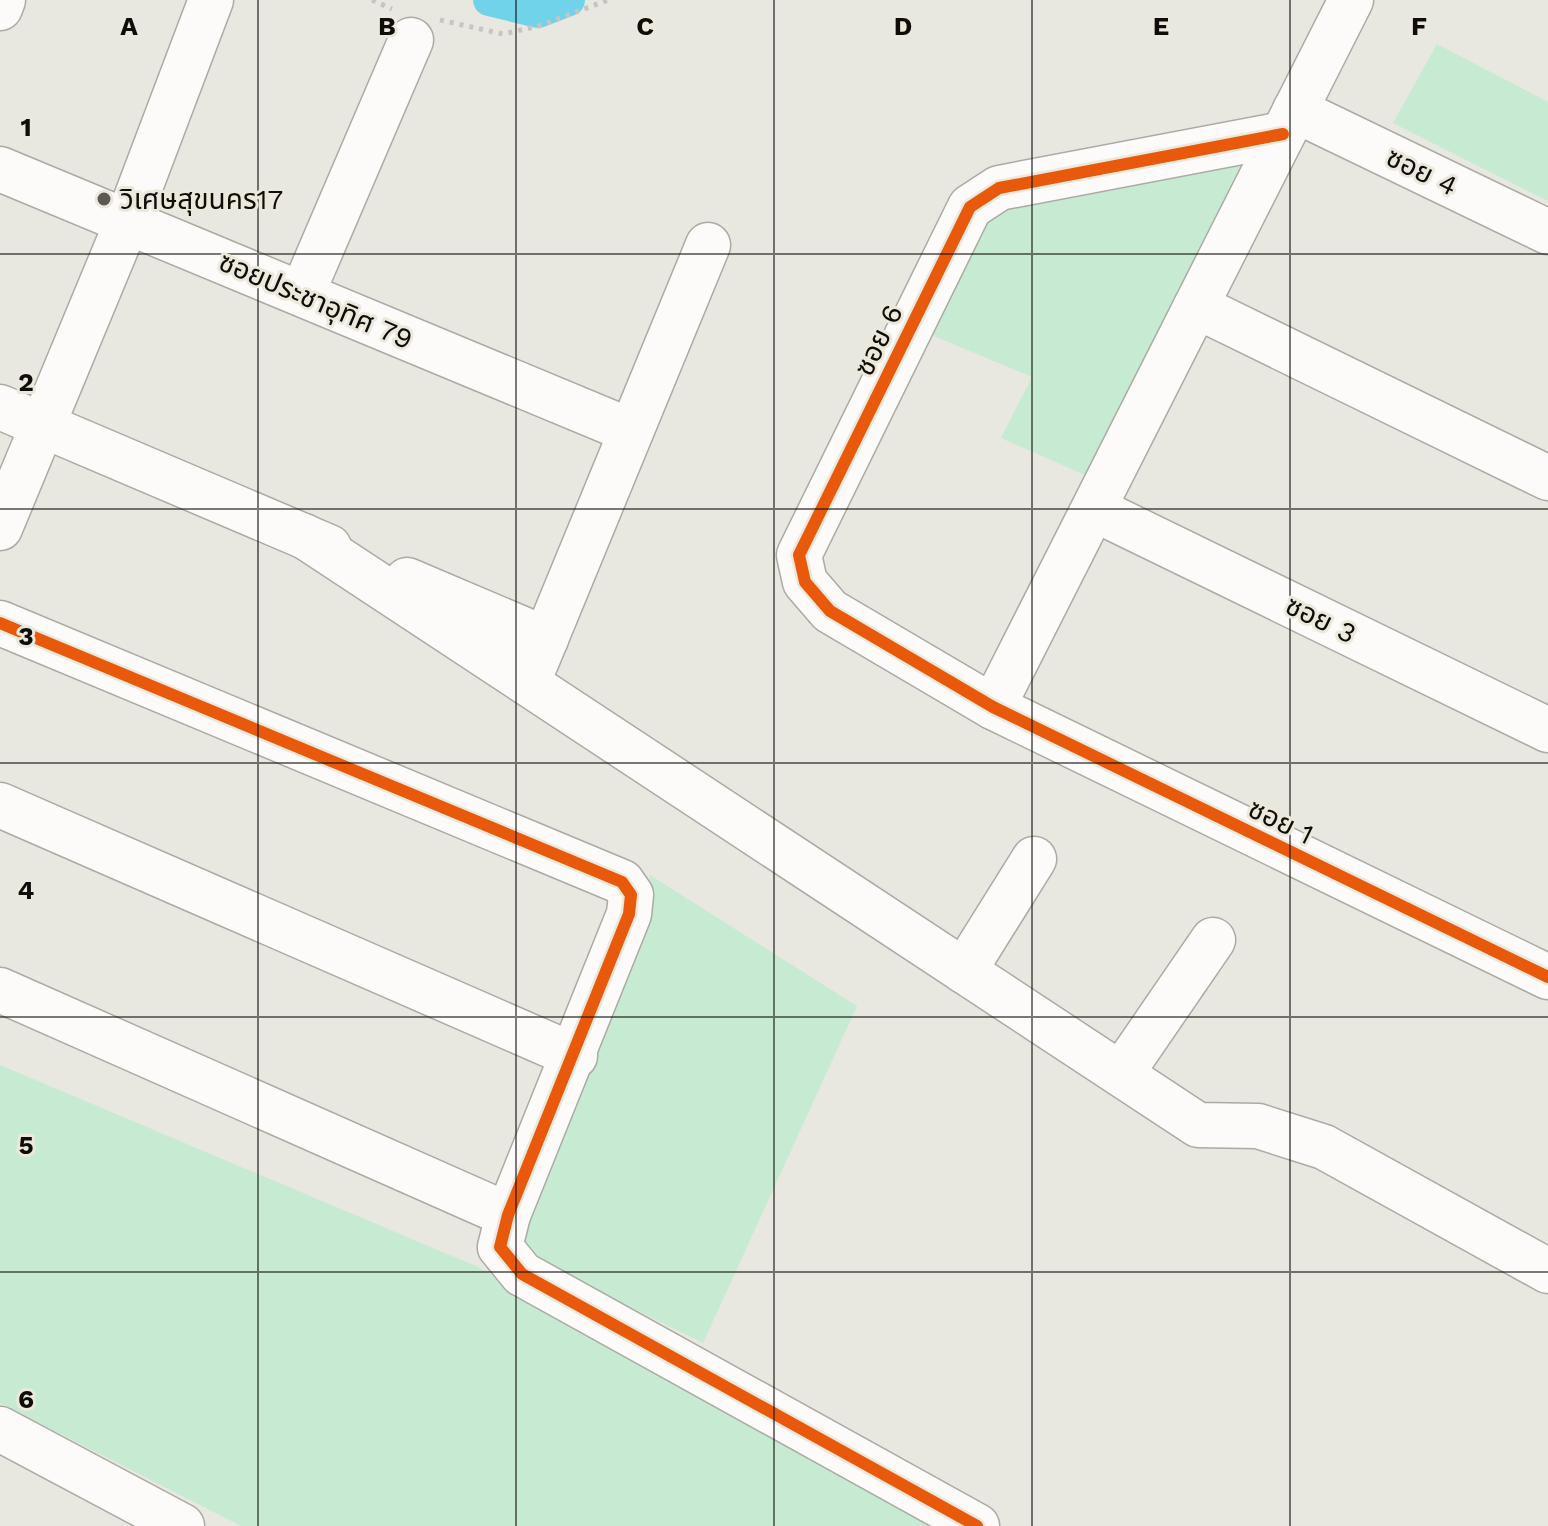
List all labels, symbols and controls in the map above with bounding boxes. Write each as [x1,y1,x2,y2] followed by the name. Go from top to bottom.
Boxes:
[120,11,138,41] text: A
[378,11,396,41] text: B
[636,11,654,41] text: C
[894,11,912,41] text: D
[1153,11,1169,41] text: E
[1411,11,1427,41] text: F
[20,112,32,142] text: 1
[1381,140,1463,203] street label: ซอย 4
[119,183,283,216] place label: วิเศษสุขนคร17
[95,190,113,208] marker: วิเศษสุขนคร17
[214,245,418,356] street label: ซอยประชาอุทิศ 79
[847,299,910,381] street label: ซอย 6
[18,367,34,397] text: 2
[1280,588,1361,651] street label: ซอย 3
[18,621,34,651] text: 3
[1243,792,1319,851] street label: ซอย 1
[18,875,35,905] text: 4
[18,1130,34,1160] text: 5
[18,1384,34,1414] text: 6

